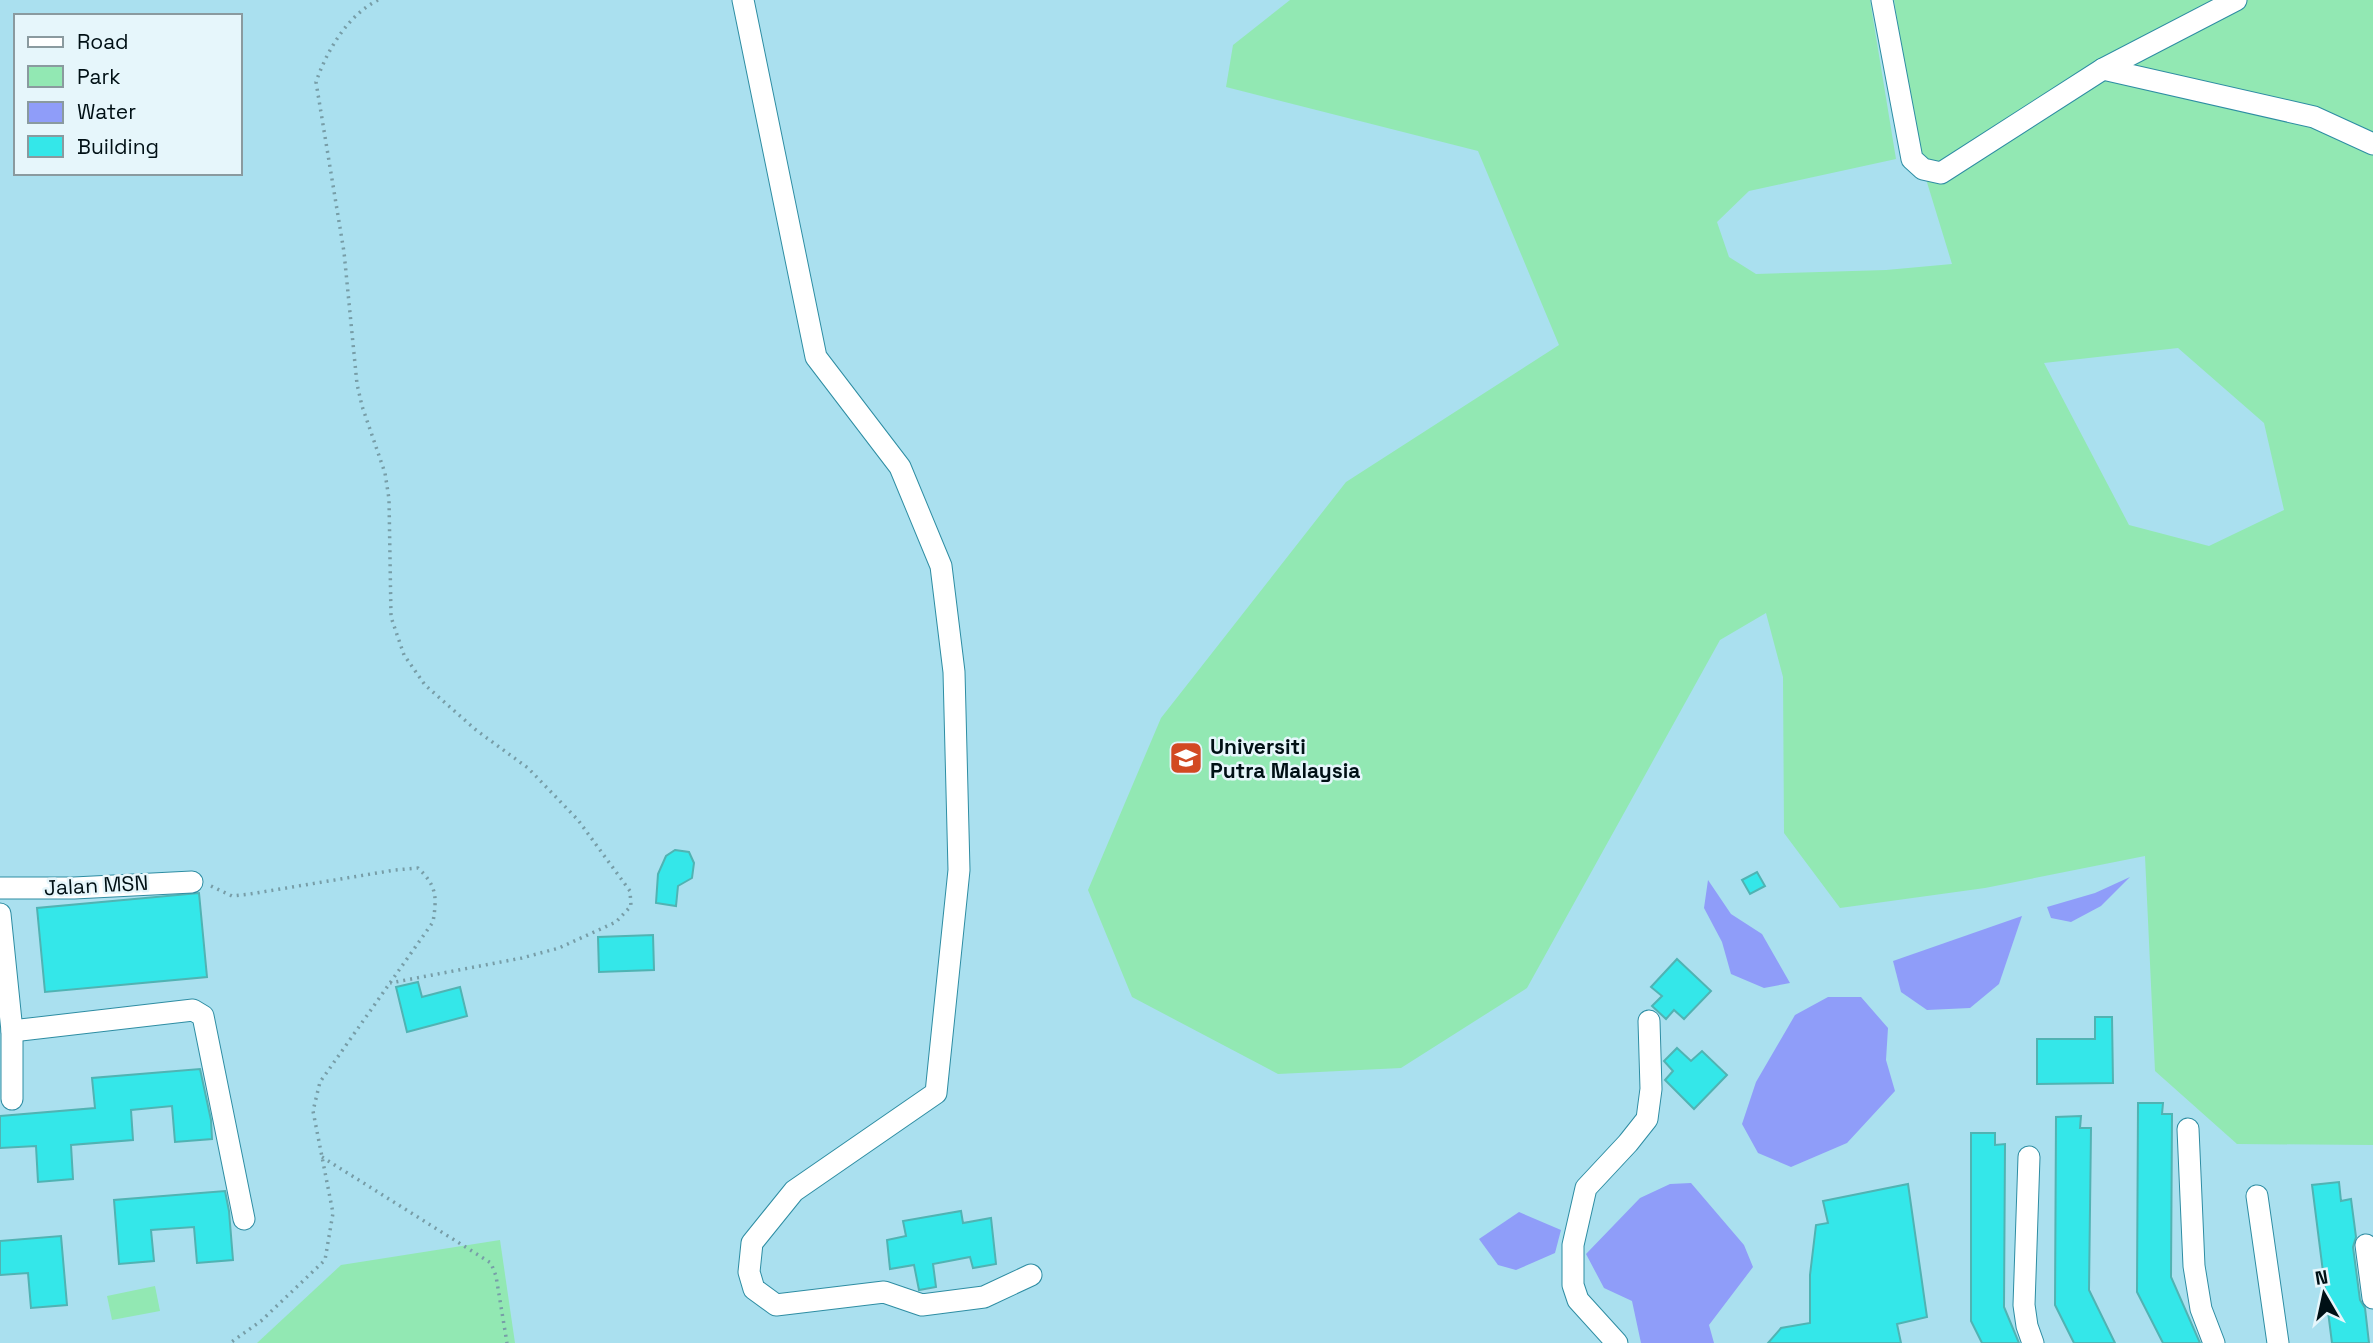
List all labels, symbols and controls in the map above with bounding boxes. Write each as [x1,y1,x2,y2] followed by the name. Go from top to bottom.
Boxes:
[14,14,242,175] legend
[77,28,129,55] text: Road
[77,63,121,90] text: Park
[77,98,136,125] text: Water
[77,133,159,160] text: Building
[1210,733,1361,784] place label: Universiti Putra Malaysia
[1167,739,1205,777] school or university icon: Universiti Putra Malaysia
[43,869,149,901] street label: Jalan MSN
[2289,1259,2359,1329] north arrow
[2313,1264,2330,1291] text: N

